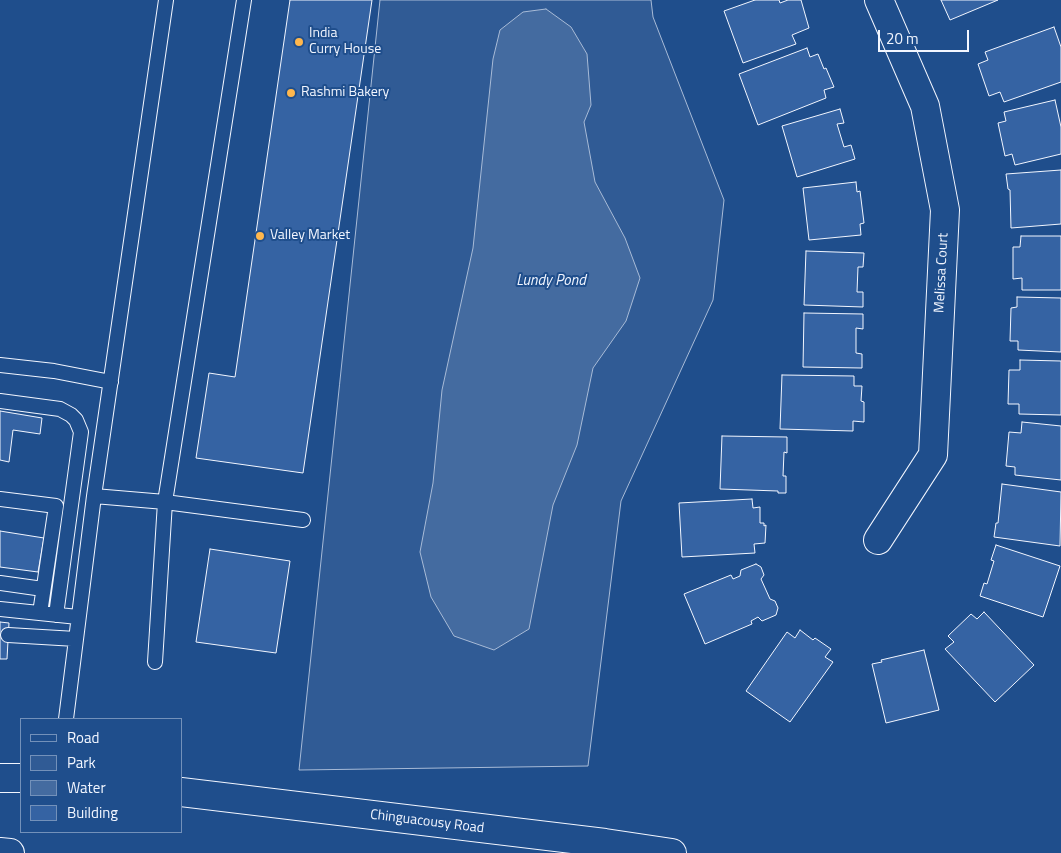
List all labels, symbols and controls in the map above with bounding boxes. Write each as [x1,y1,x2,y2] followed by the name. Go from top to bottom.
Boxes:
[881,20,972,52] scale bar
[309,26,381,58] place label: India Curry House
[886,27,919,50] text: 20 m
[293,36,305,48] marker: India Curry House
[301,85,389,101] place label: Rashmi Bakery
[285,87,297,99] marker: Rashmi Bakery
[270,228,350,244] place label: Valley Market
[254,230,266,242] marker: Valley Market
[932,232,952,314] street label: Melissa Court
[516,272,586,290] water label: Lundy Pond
[20,718,182,833] legend
[67,726,99,749] text: Road
[67,751,96,774] text: Park
[67,776,106,799] text: Water
[67,801,118,824] text: Building
[369,807,485,837] street label: Chinguacousy Road

